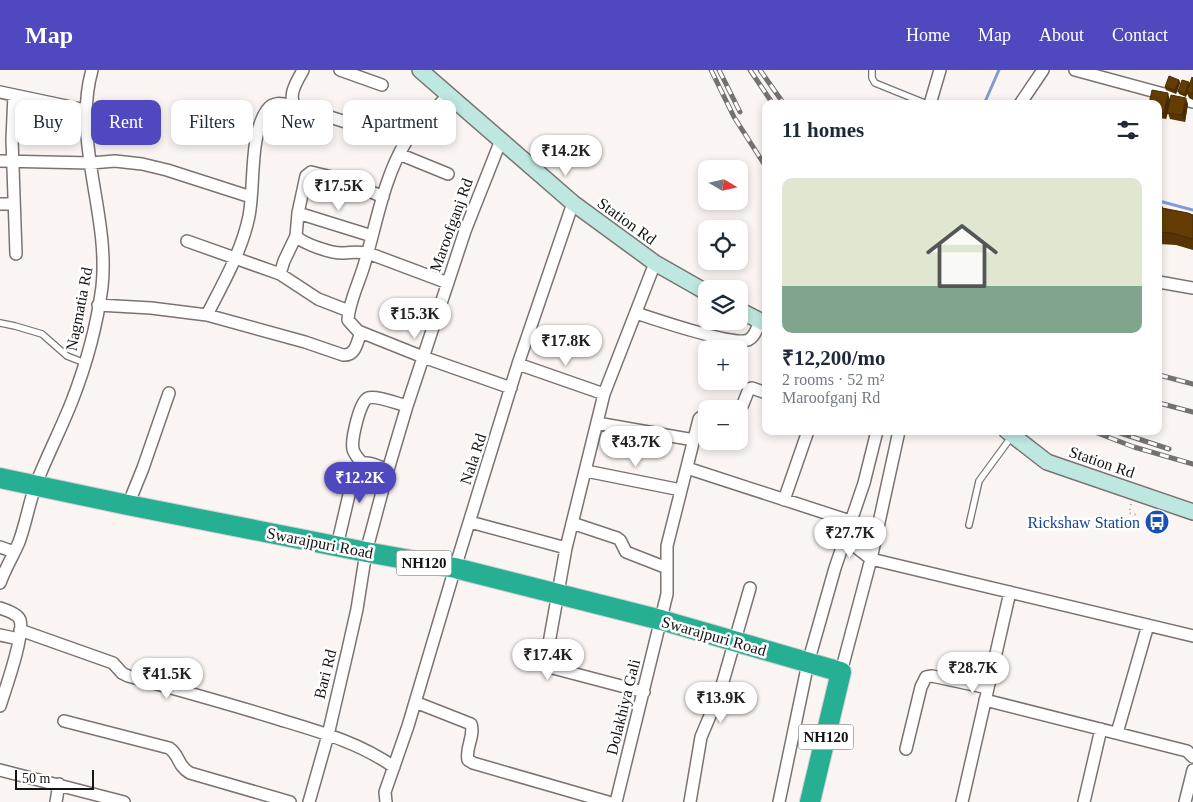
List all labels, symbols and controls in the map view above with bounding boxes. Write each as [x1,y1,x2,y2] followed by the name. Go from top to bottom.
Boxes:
[25,22,73,48] text: Map
[906,25,950,45] text: Home
[978,25,1011,45] text: Map
[1039,25,1084,45] text: About
[1112,25,1168,45] text: Contact
[15,100,81,145] chip: Buy
[91,100,161,145] chip: Rent
[171,100,253,145] chip: Filters
[263,100,333,145] chip: New
[343,100,456,145] chip: Apartment
[1114,116,1142,144] icon: filters
[782,118,864,142] text: 11 homes
[525,134,607,177] pin: ₹14.2K
[541,142,591,159] text: ₹14.2K
[698,160,748,210] north arrow
[698,160,748,450] map controls
[298,170,380,212] pin: ₹17.5K
[426,176,477,274] street label: Maroofganj Rd
[314,177,364,194] text: ₹17.5K
[594,194,660,248] street label: Station Rd
[917,211,1007,301] icon: home
[698,220,748,270] button: locate
[63,266,96,352] street label: Nagmatia Rd
[698,280,748,330] button: layers
[374,298,456,340] pin: ₹15.3K
[390,305,440,322] text: ₹15.3K
[525,324,607,367] pin: ₹17.8K
[541,332,591,349] text: ₹17.8K
[698,340,748,390] button: +
[782,346,886,370] text: ₹12,200/mo
[782,371,885,388] text: 2 rooms · 52 m²
[782,389,880,406] text: Maroofganj Rd
[698,400,748,450] button: −
[595,426,677,468] pin: ₹43.7K
[457,431,489,487] street label: Nala Rd
[611,433,661,450] text: ₹43.7K
[1067,443,1137,481] street label: Station Rd
[319,462,401,504] pin: ₹12.2K
[335,469,385,486] text: ₹12.2K
[1144,509,1170,535] bus stop icon: Rickshaw Station
[1028,514,1140,531] place label: Rickshaw Station
[809,516,891,559] pin: ₹27.7K
[265,524,375,563] street label: Swarajpuri Road
[825,524,875,541] text: ₹27.7K
[396,550,452,576] road number: NH120
[659,613,768,660] street label: Swarajpuri Road
[507,638,589,681] pin: ₹17.4K
[523,646,573,663] text: ₹17.4K
[311,648,339,700] street label: Bari Rd
[932,652,1014,694] pin: ₹28.7K
[603,657,644,757] street label: Dolakhiya Gali
[126,658,208,700] pin: ₹41.5K
[948,659,998,676] text: ₹28.7K
[142,665,192,682] text: ₹41.5K
[680,682,762,724] pin: ₹13.9K
[696,689,746,706] text: ₹13.9K
[798,724,854,750] road number: NH120
[15,767,94,790] scale bar
[22,771,50,786] text: 50 m

